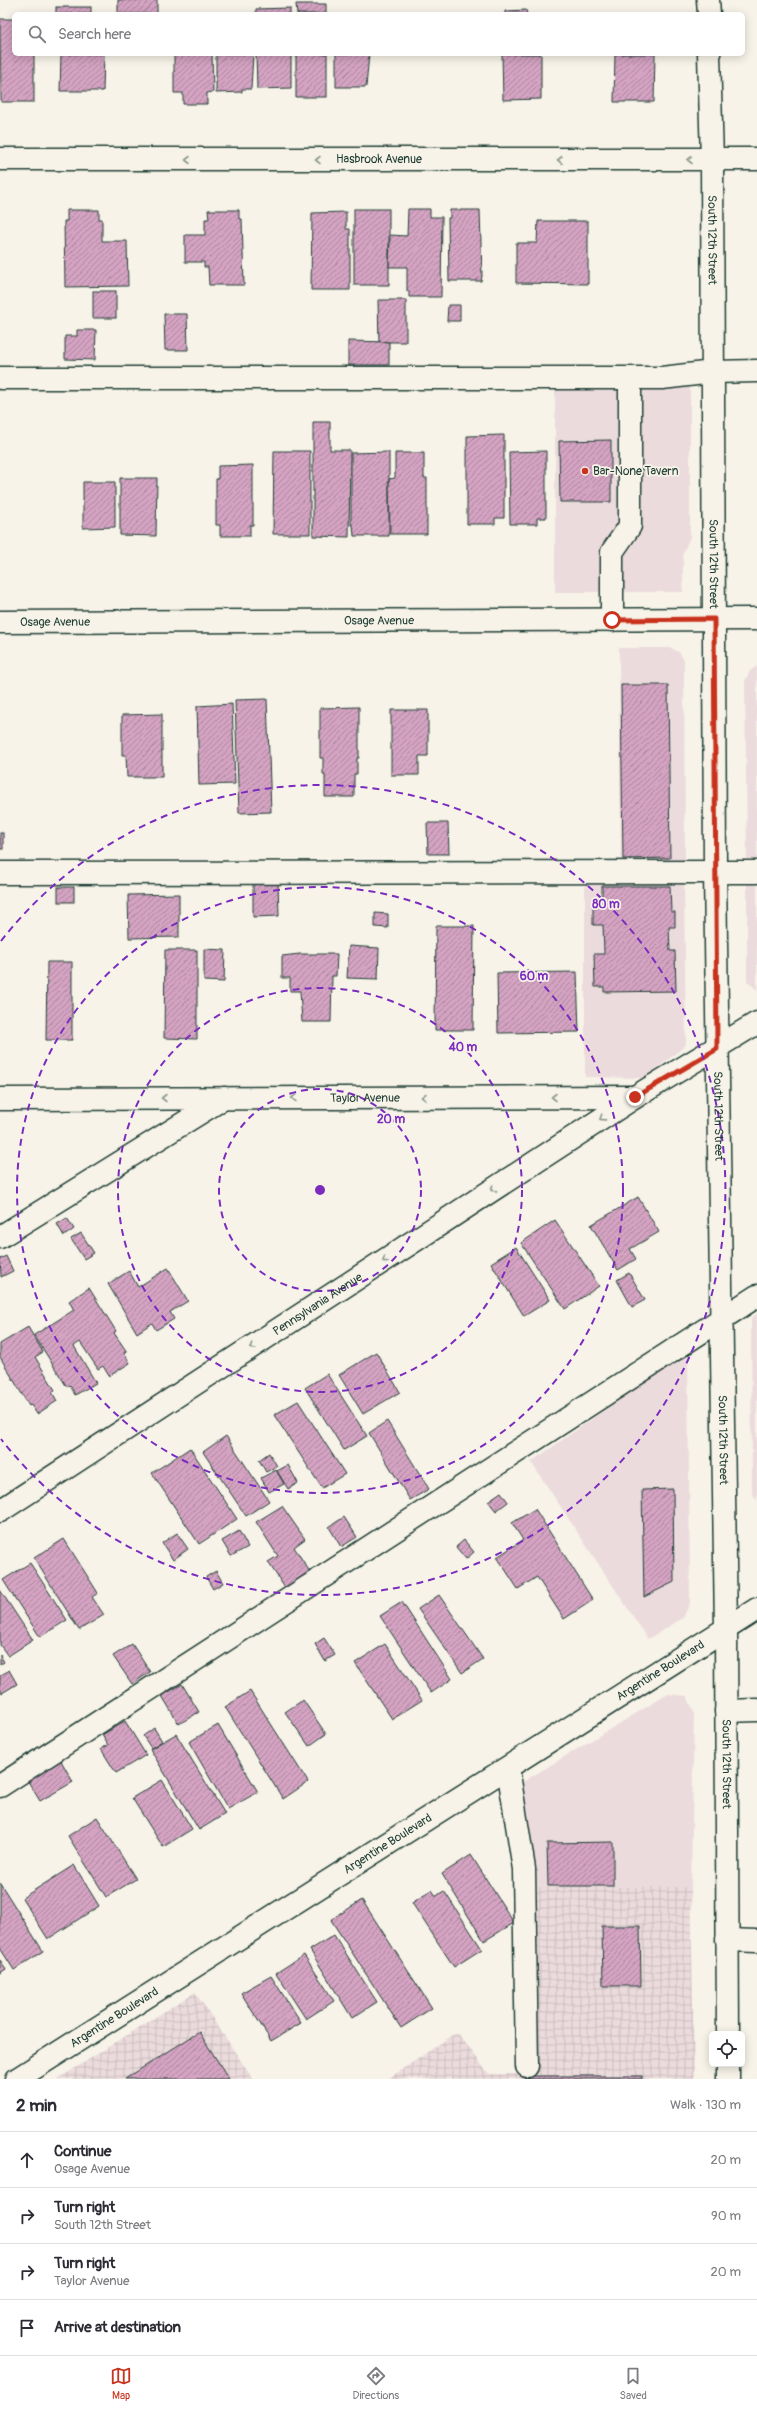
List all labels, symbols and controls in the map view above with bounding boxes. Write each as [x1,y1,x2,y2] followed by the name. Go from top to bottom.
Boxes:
[12,12,745,56] search box
[26,23,48,45] icon: search
[58,25,131,44] text: Search here
[336,152,422,167] street label: Hasbrook Avenue
[185,156,191,164] one-way arrow
[315,156,321,164] one-way arrow
[557,156,563,164] one-way arrow
[687,156,693,164] one-way arrow
[704,195,720,285] street label: South 12th Street
[593,464,679,479] place label: Bar-None Tavern
[580,466,590,476] marker: Bar-None Tavern
[706,519,721,609] street label: South 12th Street
[603,611,621,629] route start
[344,613,414,629] street label: Osage Avenue
[20,615,90,630] street label: Osage Avenue
[592,897,620,912] text: 80 m
[520,969,549,984] text: 60 m
[448,1040,478,1055] text: 40 m
[710,1071,726,1161] street label: South 12th Street
[626,1088,644,1106] route end
[330,1091,400,1106] street label: Taylor Avenue
[421,1093,427,1101] one-way arrow
[551,1093,557,1101] one-way arrow
[161,1094,167,1102] one-way arrow
[291,1094,297,1102] one-way arrow
[377,1112,405,1127] text: 20 m
[599,1113,606,1121] one-way arrow
[313,1183,327,1197] centre of rings
[491,1184,498,1191] one-way arrow
[382,1256,389,1263] one-way arrow
[270,1270,365,1339] street label: Pennsylvania Avenue
[249,1342,256,1350] one-way arrow
[715,1395,731,1485] street label: South 12th Street
[614,1637,708,1704] street label: Argentine Boulevard
[718,1719,734,1809] street label: South 12th Street
[341,1810,435,1878] street label: Argentine Boulevard
[67,1984,161,2051] street label: Argentine Boulevard
[709,2031,745,2067] map controls
[709,2031,745,2067] button: locate
[16,2095,57,2116] text: 2 min
[670,2097,741,2113] text: Walk · 130 m
[54,2142,112,2161] text: Continue
[16,2149,38,2171] icon: ahead
[710,2152,741,2168] text: 20 m
[54,2161,130,2177] text: Osage Avenue
[54,2198,115,2217] text: Turn right
[16,2205,38,2227] icon: right
[711,2208,741,2224] text: 90 m
[54,2217,151,2233] text: South 12th Street
[54,2254,115,2273] text: Turn right
[16,2261,38,2283] icon: right
[710,2264,741,2280] text: 20 m
[54,2273,130,2289] text: Taylor Avenue
[16,2317,38,2339] icon: arrive
[54,2318,181,2337] text: Arrive at destination
[110,2365,132,2402] tab: Map
[352,2365,399,2402] tab: Directions
[620,2365,647,2402] tab: Saved

